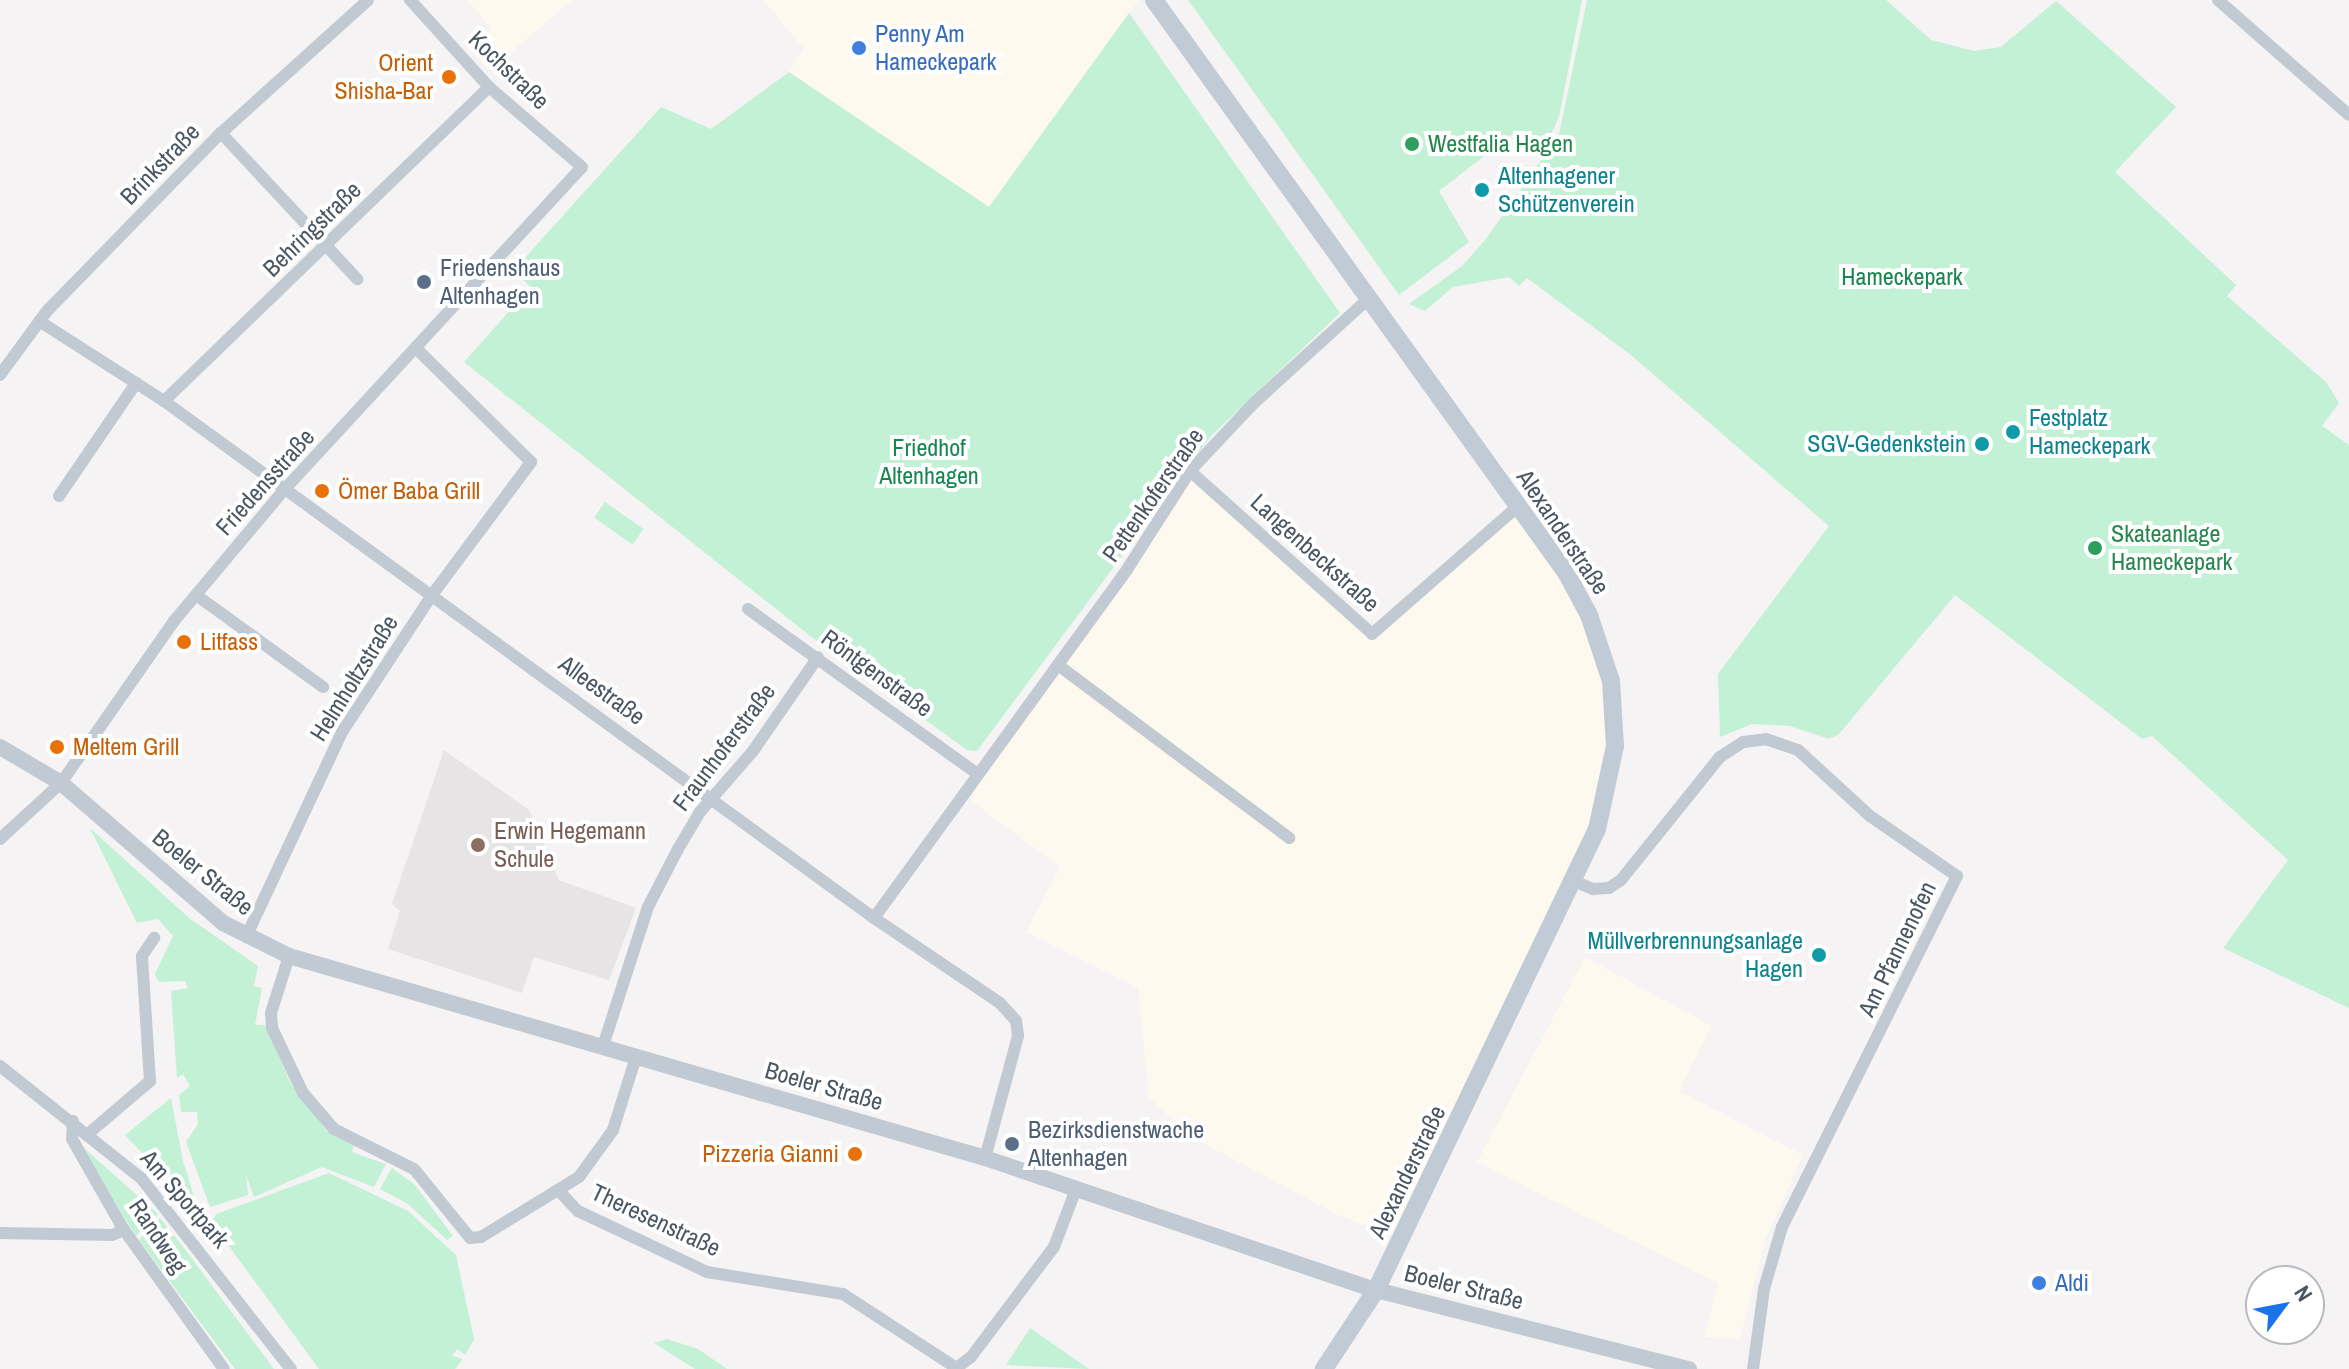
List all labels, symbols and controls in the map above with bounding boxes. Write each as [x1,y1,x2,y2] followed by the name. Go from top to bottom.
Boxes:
[875,20,996,76] place label: Penny Am Hameckepark
[463,25,555,115] street label: Kochstraße
[850,39,868,57] marker: Penny Am Hameckepark
[335,49,433,105] place label: Orient Shisha-Bar
[440,68,458,86] marker: Orient Shisha-Bar
[114,117,206,211] street label: Brinkstraße
[1428,130,1573,158] place label: Westfalia Hagen
[1403,135,1421,153] marker: Westfalia Hagen
[1498,162,1635,218] place label: Altenhagener Schützenverein
[257,175,367,283] street label: Behringstraße
[1473,181,1491,199] marker: Altenhagener Schützenverein
[440,254,560,310] place label: Friedenshaus Altenhagen
[1841,263,1963,291] park label: Hameckepark
[415,273,433,291] marker: Friedenshaus Altenhagen
[2029,404,2150,460] place label: Festplatz Hameckepark
[210,423,320,541] street label: Friedensstraße
[1096,423,1210,567] street label: Pettenkoferstraße
[2004,423,2022,441] marker: Festplatz Hameckepark
[1807,430,1966,458] place label: SGV-Gedenkstein
[879,434,979,490] park label: Friedhof Altenhagen
[1973,435,1991,453] marker: SGV-Gedenkstein
[1511,464,1615,600] street label: Alexanderstraße
[338,477,480,505] place label: Ömer Baba Grill
[313,482,331,500] marker: Ömer Baba Grill
[1245,488,1385,618] street label: Langenbeckstraße
[2111,520,2232,576] place label: Skateanlage Hameckepark
[2086,539,2104,557] marker: Skateanlage Hameckepark
[304,610,404,746] street label: Helmholtzstraße
[816,623,938,723] street label: Röntgenstraße
[200,628,258,656] place label: Litfass
[175,633,193,651] marker: Litfass
[553,649,651,731] street label: Alleestraße
[667,678,781,816] street label: Fraunhoferstraße
[73,733,179,761] place label: Meltem Grill
[48,738,66,756] marker: Meltem Grill
[494,817,646,873] place label: Erwin Hegemann Schule
[147,823,259,921] street label: Boeler Straße
[469,836,487,854] marker: Erwin Hegemann Schule
[1852,877,1942,1021] street label: Am Pfannenofen
[1588,927,1803,983] place label: Müllverbrennungsanlage Hagen
[1810,946,1828,964] marker: Müllverbrennungsanlage Hagen
[762,1055,886,1117] street label: Boeler Straße
[1362,1101,1452,1243] street label: Alexanderstraße
[1028,1116,1204,1172] place label: Bezirksdienstwache Altenhagen
[1003,1135,1021,1153] marker: Bezirksdienstwache Altenhagen
[702,1140,839,1168] place label: Pizzeria Gianni
[135,1144,235,1254] street label: Am Sportpark
[846,1145,864,1163] marker: Pizzeria Gianni
[587,1178,725,1262] street label: Theresenstraße
[123,1193,193,1279] street label: Randweg
[1402,1258,1526,1316] street label: Boeler Straße
[2245,1265,2325,1345] north arrow
[2055,1269,2089,1297] place label: Aldi
[2030,1274,2048,1292] marker: Aldi
[2287,1280,2320,1307] text: N

